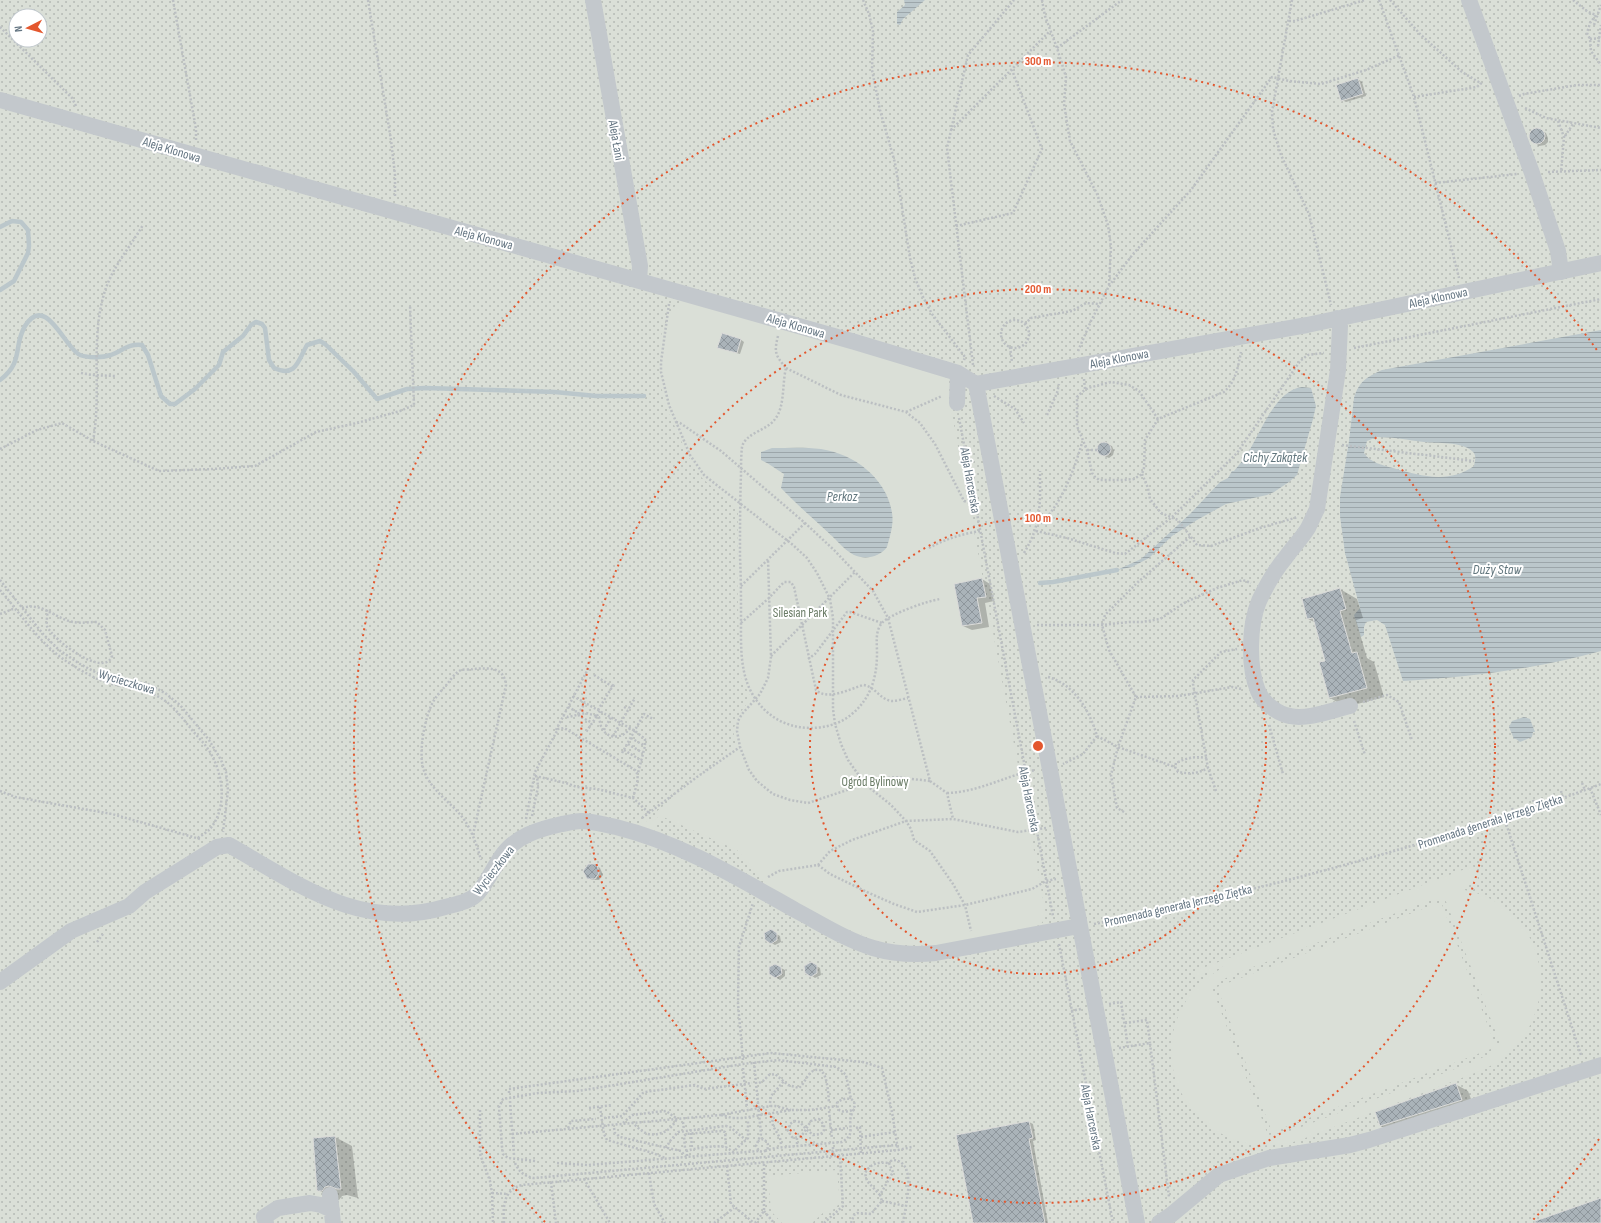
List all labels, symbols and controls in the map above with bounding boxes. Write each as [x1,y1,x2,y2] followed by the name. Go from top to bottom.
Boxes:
[8,8,48,48] north arrow
[12,25,25,33] text: N
[1025,54,1051,69] text: 300 m
[604,118,627,162] street label: Aleja Łani
[140,133,203,166] street label: Aleja Klonowa
[452,222,515,253] street label: Aleja Klonowa
[1025,282,1051,297] text: 200 m
[1406,284,1469,312] street label: Aleja Klonowa
[764,310,827,342] street label: Aleja Klonowa
[1087,345,1150,373] street label: Aleja Klonowa
[956,445,984,514] street label: Aleja Harcerska
[1243,449,1308,466] water label: Cichy Zakątek
[827,488,858,505] water label: Perkoz
[1025,511,1051,526] text: 100 m
[1473,561,1522,578] water label: Duży Staw
[773,605,827,621] park label: Silesian Park
[97,666,157,698] street label: Wycieczkowa
[1031,739,1045,753] centre of rings
[1015,764,1043,833] street label: Aleja Harcerska
[841,774,909,790] park label: Ogród Bylinowy
[1416,791,1565,853] street label: Promenada generała Jerzego Ziętka
[470,843,518,898] street label: Wycieczkowa
[1103,881,1254,931] street label: Promenada generała Jerzego Ziętka
[1077,1082,1105,1151] street label: Aleja Harcerska

